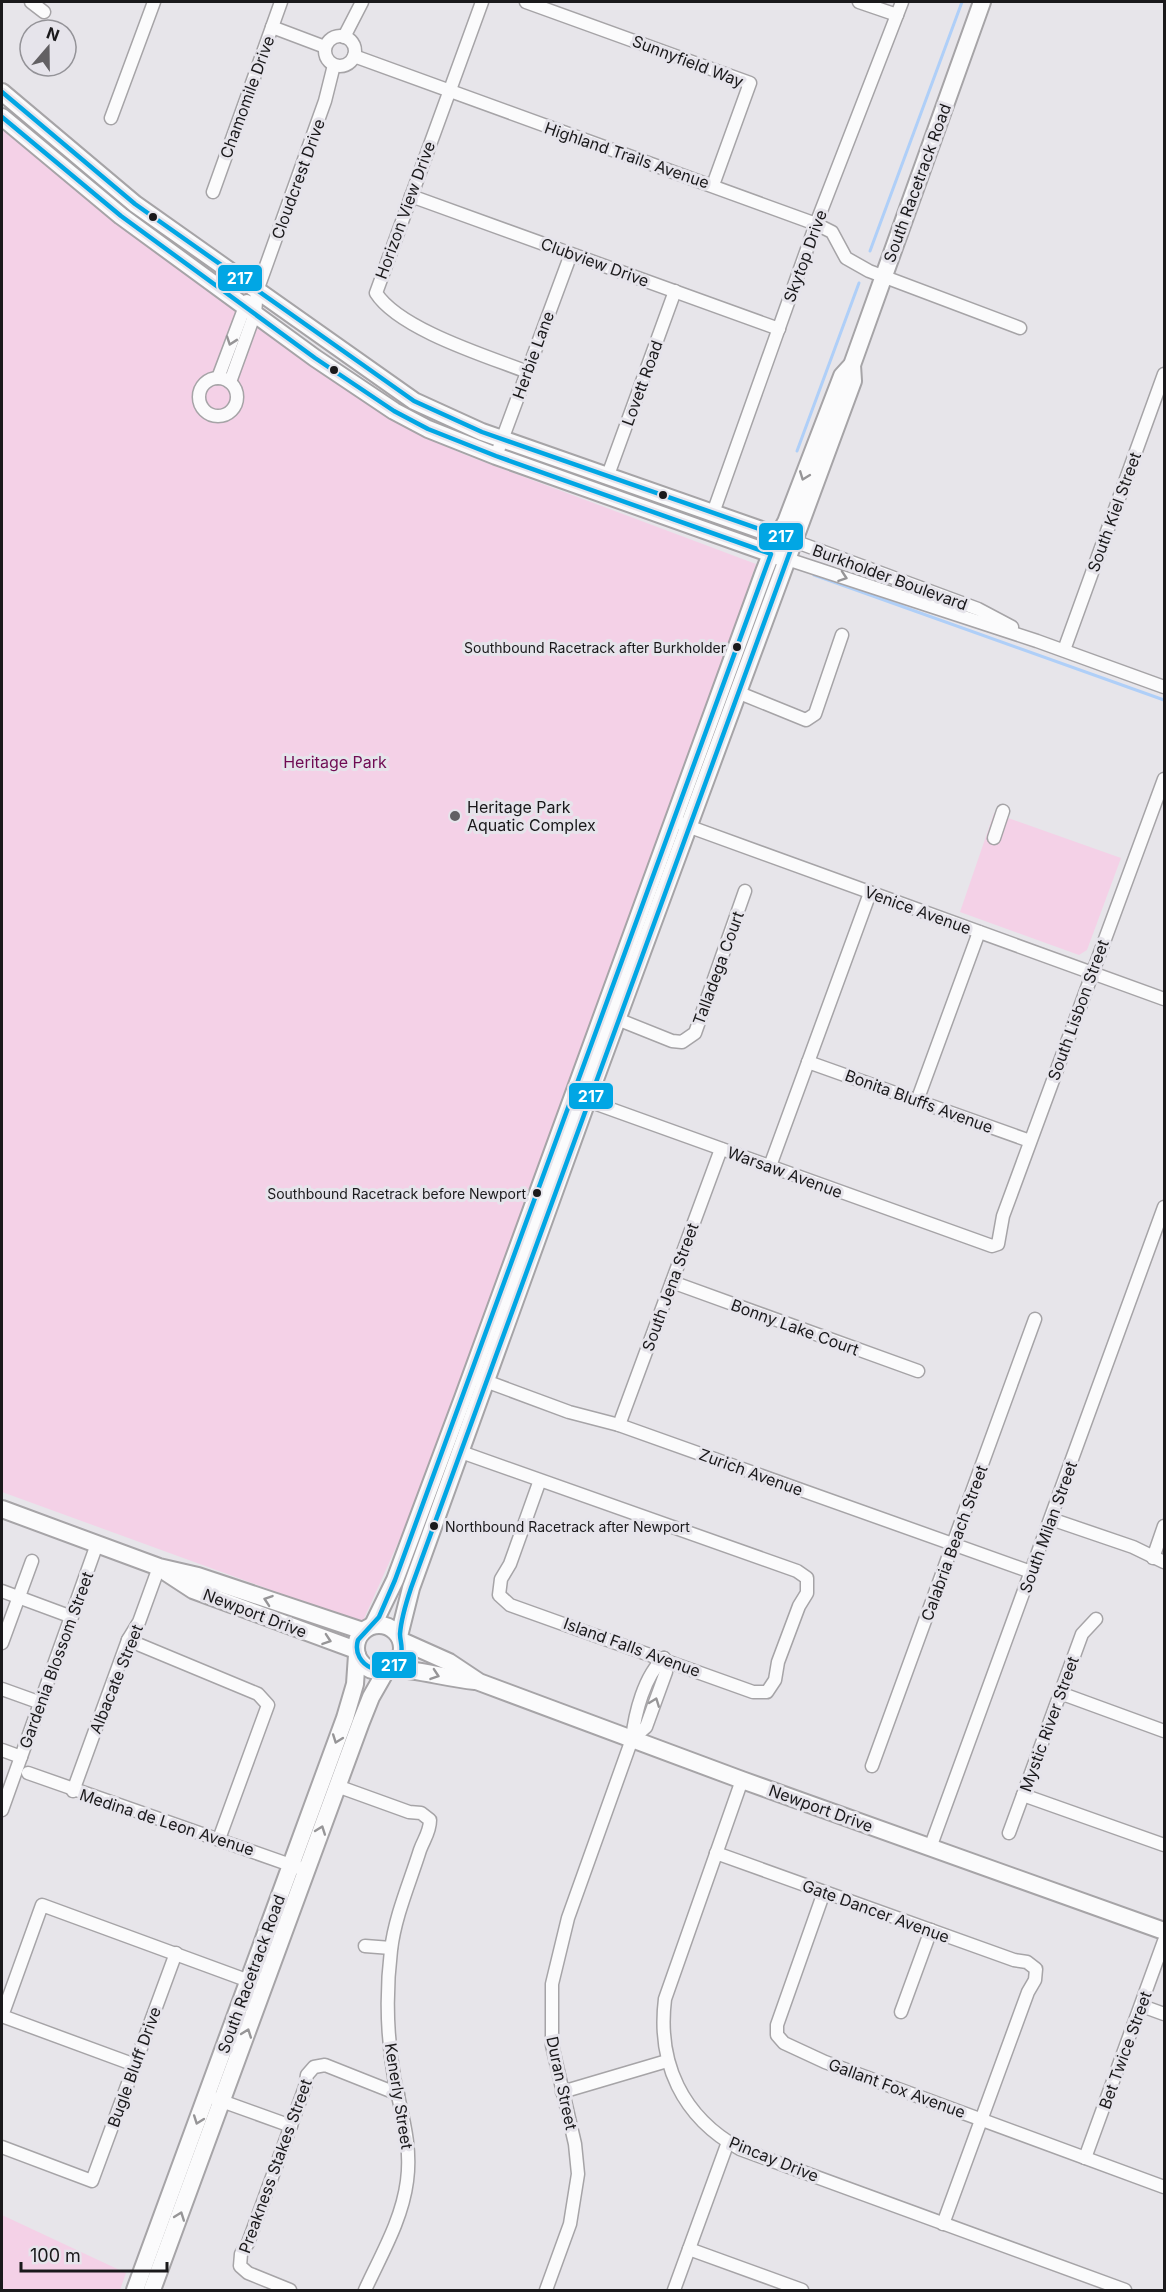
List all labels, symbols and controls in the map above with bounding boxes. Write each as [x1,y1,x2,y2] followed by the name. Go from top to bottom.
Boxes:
[18,18,78,78] north arrow
[44,22,62,45] text: N
[630,31,746,91] street label: Sunnyfield Way
[216,33,278,161] street label: Chamomile Drive
[879,101,955,265] street label: South Racetrack Road
[267,116,329,242] street label: Cloudcrest Drive
[542,117,712,193] street label: Highland Trails Avenue
[371,138,439,282] street label: Horizon View Drive
[779,207,831,305] street label: Skytop Drive
[147,211,159,223] unlabelled marker
[538,233,652,291] street label: Clubview Drive
[217,264,263,292] line badge: 217
[227,268,253,288] text: 217
[508,308,558,402] street label: Herbie Lane
[226,335,239,346] one-way arrow
[617,338,667,428] street label: Lovett Road
[328,364,340,376] unlabelled marker
[1083,449,1145,575] street label: South Kiel Street
[799,470,811,481] one-way arrow
[657,489,669,501] unlabelled marker
[758,522,804,551] line badge: 217
[768,526,794,546] text: 217
[810,540,970,614] street label: Burkholder Boulevard
[837,570,848,583] one-way arrow
[464,639,726,656] place label: Southbound Racetrack after Burkholder
[731,641,743,653] marker: Southbound Racetrack after Burkholder
[283,752,387,772] park label: Heritage Park
[467,797,596,835] place label: Heritage Park Aquatic Complex
[448,809,462,823] marker: Heritage Park Aquatic Complex
[862,881,974,939] street label: Venice Avenue
[688,908,748,1028] street label: Talladega Court
[1043,937,1113,1083] street label: South Lisbon Street
[842,1065,996,1137] street label: Bonita Bluffs Avenue
[568,1082,614,1110] line badge: 217
[578,1086,604,1106] text: 217
[725,1142,845,1202] street label: Warsaw Avenue
[267,1185,526,1202] place label: Southbound Racetrack before Newport
[531,1187,543,1199] marker: Southbound Racetrack before Newport
[638,1220,702,1354] street label: South Jena Street
[728,1295,862,1359] street label: Bonny Lake Court
[696,1444,806,1500] street label: Zurich Avenue
[1015,1458,1081,1596] street label: South Milan Street
[917,1462,991,1624] street label: Calabria Beach Street
[445,1518,690,1535] place label: Northbound Racetrack after Newport
[428,1520,440,1532] marker: Northbound Racetrack after Newport
[15,1569,97,1751] street label: Gardenia Blossom Street
[200,1584,310,1642] street label: Newport Drive
[263,1595,274,1608] one-way arrow
[561,1613,703,1681] street label: Island Falls Avenue
[85,1621,147,1737] street label: Albacate Street
[322,1633,332,1646] one-way arrow
[371,1651,417,1679] line badge: 217
[1015,1654,1083,1794] street label: Mystic River Street
[381,1655,407,1675] text: 217
[429,1667,440,1680] one-way arrow
[648,1697,660,1708] one-way arrow
[332,1733,344,1744] one-way arrow
[766,1780,876,1836] street label: Newport Drive
[77,1784,257,1860] street label: Medina de Leon Avenue
[314,1825,326,1836] one-way arrow
[800,1875,952,1947] street label: Gate Dancer Avenue
[213,1892,289,2056] street label: South Racetrack Road
[1094,1988,1156,2112] street label: Bet Twice Street
[103,2004,165,2130] street label: Bugle Bluff Drive
[240,2028,252,2039] one-way arrow
[542,2034,582,2132] street label: Duran Street
[381,2042,417,2150] street label: Kenerly Street
[826,2054,968,2122] street label: Gallant Fox Avenue
[234,2076,316,2256] street label: Preakness Stakes Street
[192,2114,205,2125] one-way arrow
[726,2132,822,2186] street label: Pincay Drive
[173,2211,186,2222] one-way arrow
[21,2235,166,2273] scale bar
[30,2245,81,2266] text: 100 m

